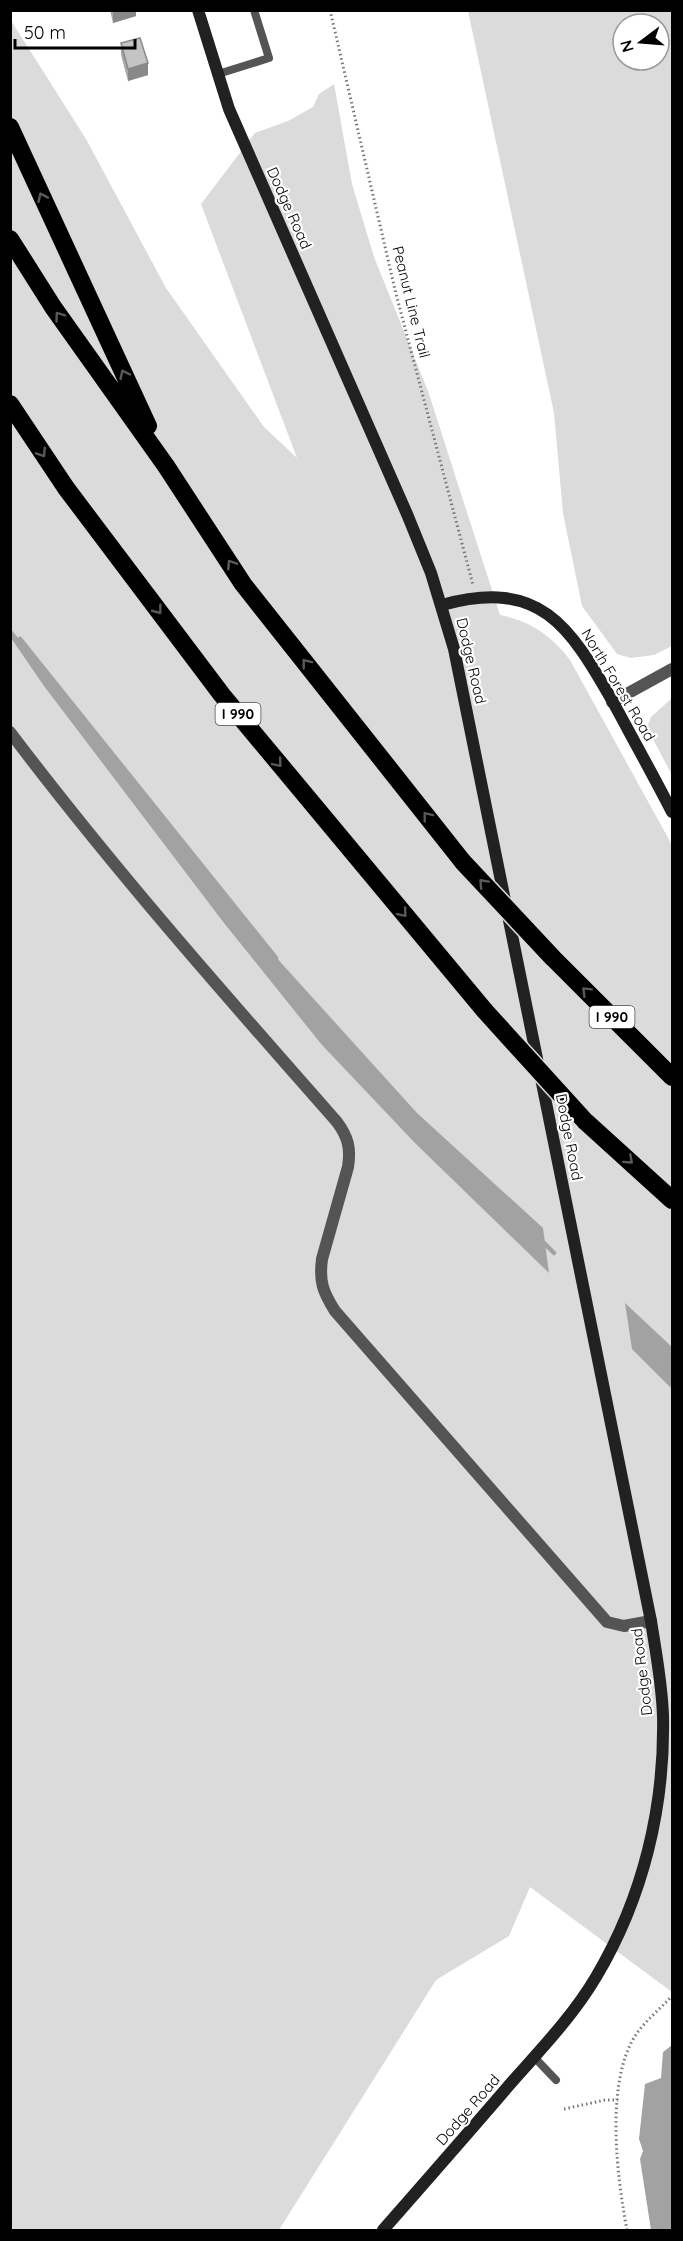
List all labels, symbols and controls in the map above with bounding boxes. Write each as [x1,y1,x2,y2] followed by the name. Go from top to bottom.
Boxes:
[15,12,135,50] scale bar
[611,12,671,72] north arrow
[24,21,66,44] text: 50 m
[615,38,638,55] text: N
[263,164,316,252] street label: Dodge Road
[38,193,50,204] one-way arrow
[388,244,435,360] street label: Peanut Line Trail
[55,311,66,322] one-way arrow
[120,370,132,381] one-way arrow
[35,446,46,457] one-way arrow
[227,560,238,571] one-way arrow
[150,603,161,614] one-way arrow
[452,616,491,706] street label: Dodge Road
[577,625,660,745] street label: North Forest Road
[303,659,314,670] one-way arrow
[216,703,260,725] road number: I 990
[271,756,282,767] one-way arrow
[424,812,435,823] one-way arrow
[479,879,490,890] one-way arrow
[396,906,407,917] one-way arrow
[583,987,593,998] one-way arrow
[590,1006,634,1028] road number: I 990
[552,1092,587,1182] street label: Dodge Road
[622,1153,632,1164] one-way arrow
[627,1627,656,1717] street label: Dodge Road
[432,2070,504,2149] street label: Dodge Road

